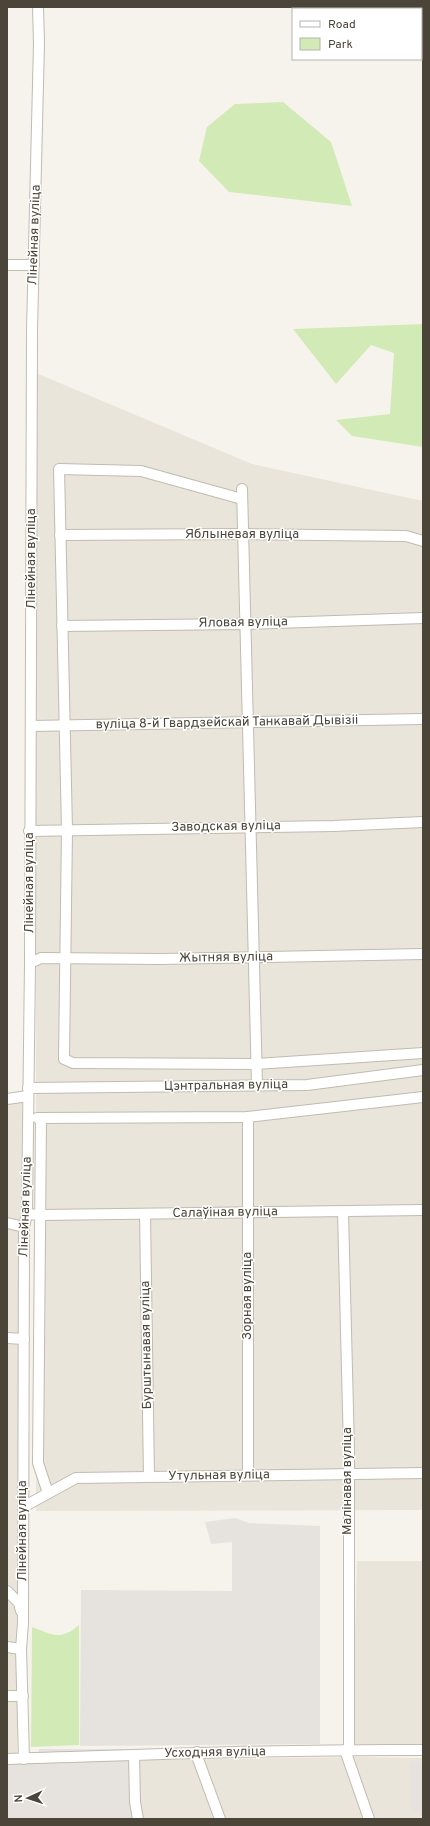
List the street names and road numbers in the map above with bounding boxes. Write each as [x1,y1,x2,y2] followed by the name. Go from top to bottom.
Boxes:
[25,184,45,286] street label: Лінейная вуліца
[24,508,40,610] street label: Лінейная вуліца
[185,527,299,543] street label: Яблыневая вуліца
[198,614,288,632] street label: Яловая вуліца
[96,713,358,733] street label: вуліца 8-й Гвардзейскай Танкавай Дывізіі
[171,818,281,836] street label: Заводская вуліца
[22,832,38,934] street label: Лінейная вуліца
[179,949,273,967] street label: Жытняя вуліца
[164,1077,288,1095] street label: Цэнтральная вуліца
[16,1156,36,1258] street label: Лінейная вуліца
[172,1204,278,1222] street label: Салаўіная вуліца
[240,1252,256,1340] street label: Зорная вуліца
[138,1280,156,1410] street label: Бурштынавая вуліца
[340,1427,356,1535] street label: Малінавая вуліца
[168,1467,270,1485] street label: Утульная вуліца
[15,1480,31,1582] street label: Лінейная вуліца
[164,1744,266,1762] street label: Усходняя вуліца

